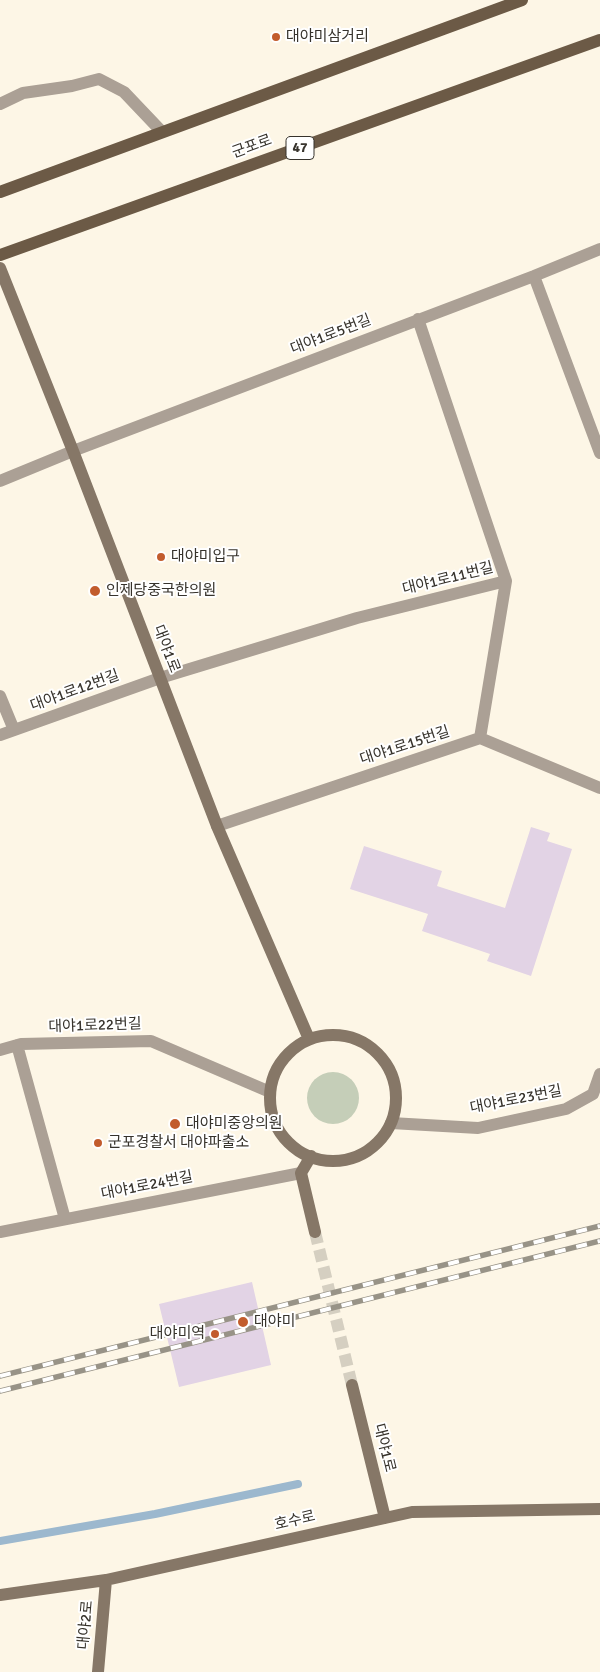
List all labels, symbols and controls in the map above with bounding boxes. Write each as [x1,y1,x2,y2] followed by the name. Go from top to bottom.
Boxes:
[286,28,369,46] place label: 대야미삼거리
[270,31,282,43] marker: 대야미삼거리
[229,131,275,163] street label: 군포로
[286,136,314,160] road number: 47
[288,311,374,359] street label: 대야1로5번길
[171,548,240,566] place label: 대야미입구
[155,551,167,563] marker: 대야미입구
[401,559,495,599] street label: 대야1로11번길
[106,582,216,600] place label: 인제당중국한의원
[88,584,102,598] marker: 인제당중국한의원
[149,623,183,675] street label: 대야1로
[28,667,122,715] street label: 대야1로12번길
[358,723,452,769] street label: 대야1로15번길
[48,1015,142,1037] street label: 대야1로22번길
[468,1082,564,1118] street label: 대야1로23번길
[186,1115,283,1133] place label: 대야미중앙의원
[168,1117,182,1131] marker: 대야미중앙의원
[108,1134,249,1152] place label: 군포경찰서 대야파출소
[92,1137,104,1149] marker: 군포경찰서 대야파출소
[99,1168,195,1204] street label: 대야1로24번길
[254,1313,295,1331] place label: 대야미
[236,1315,250,1329] marker: 대야미
[150,1325,205,1343] place label: 대야미역
[209,1328,221,1340] marker: 대야미역
[369,1422,399,1474] street label: 대야1로
[273,1508,317,1534] street label: 호수로
[75,1600,97,1650] street label: 대야2로

